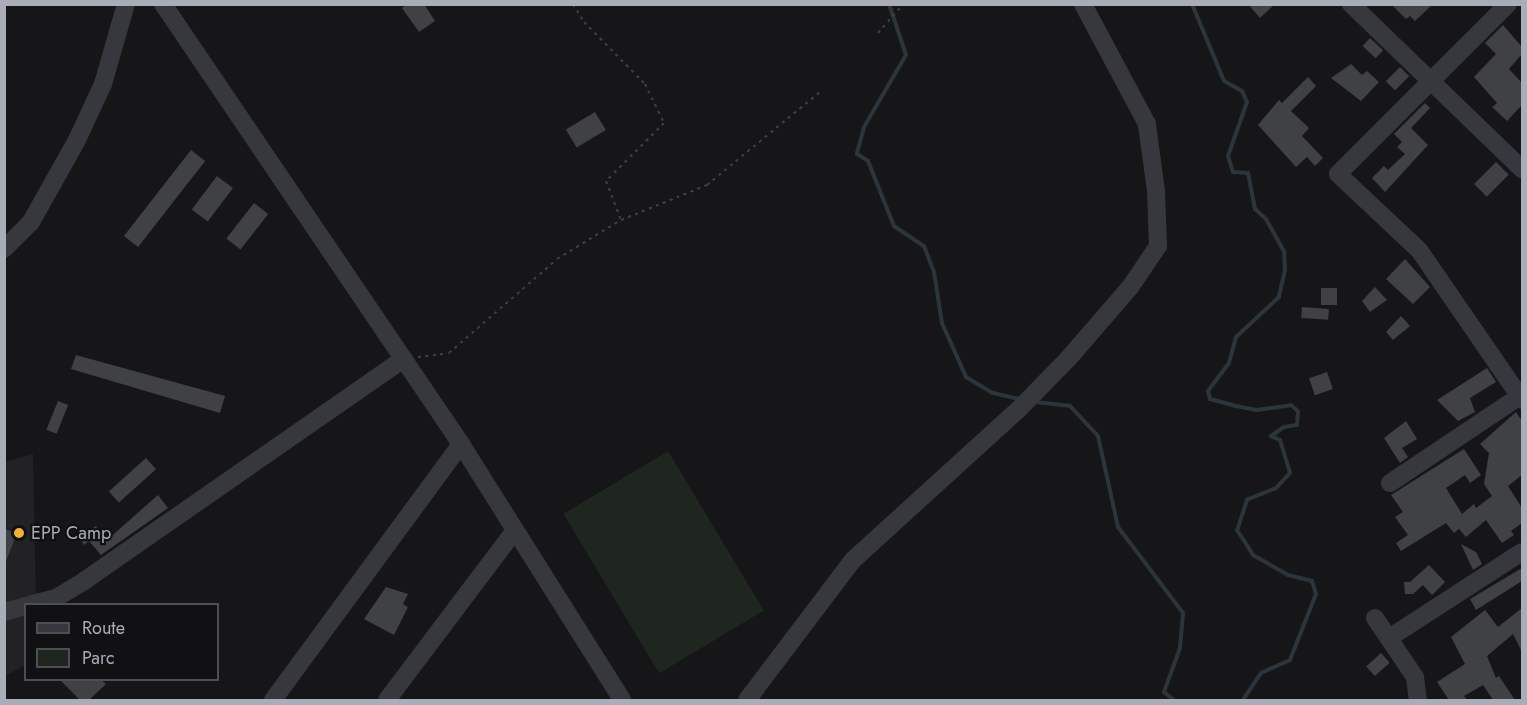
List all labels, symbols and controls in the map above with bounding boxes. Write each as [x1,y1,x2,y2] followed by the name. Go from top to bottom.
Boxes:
[31,522,111,544] place label: EPP Camp
[12,526,26,540] marker: EPP Camp
[24,603,219,681] legend
[82,615,125,641] text: Route
[82,645,115,671] text: Parc

